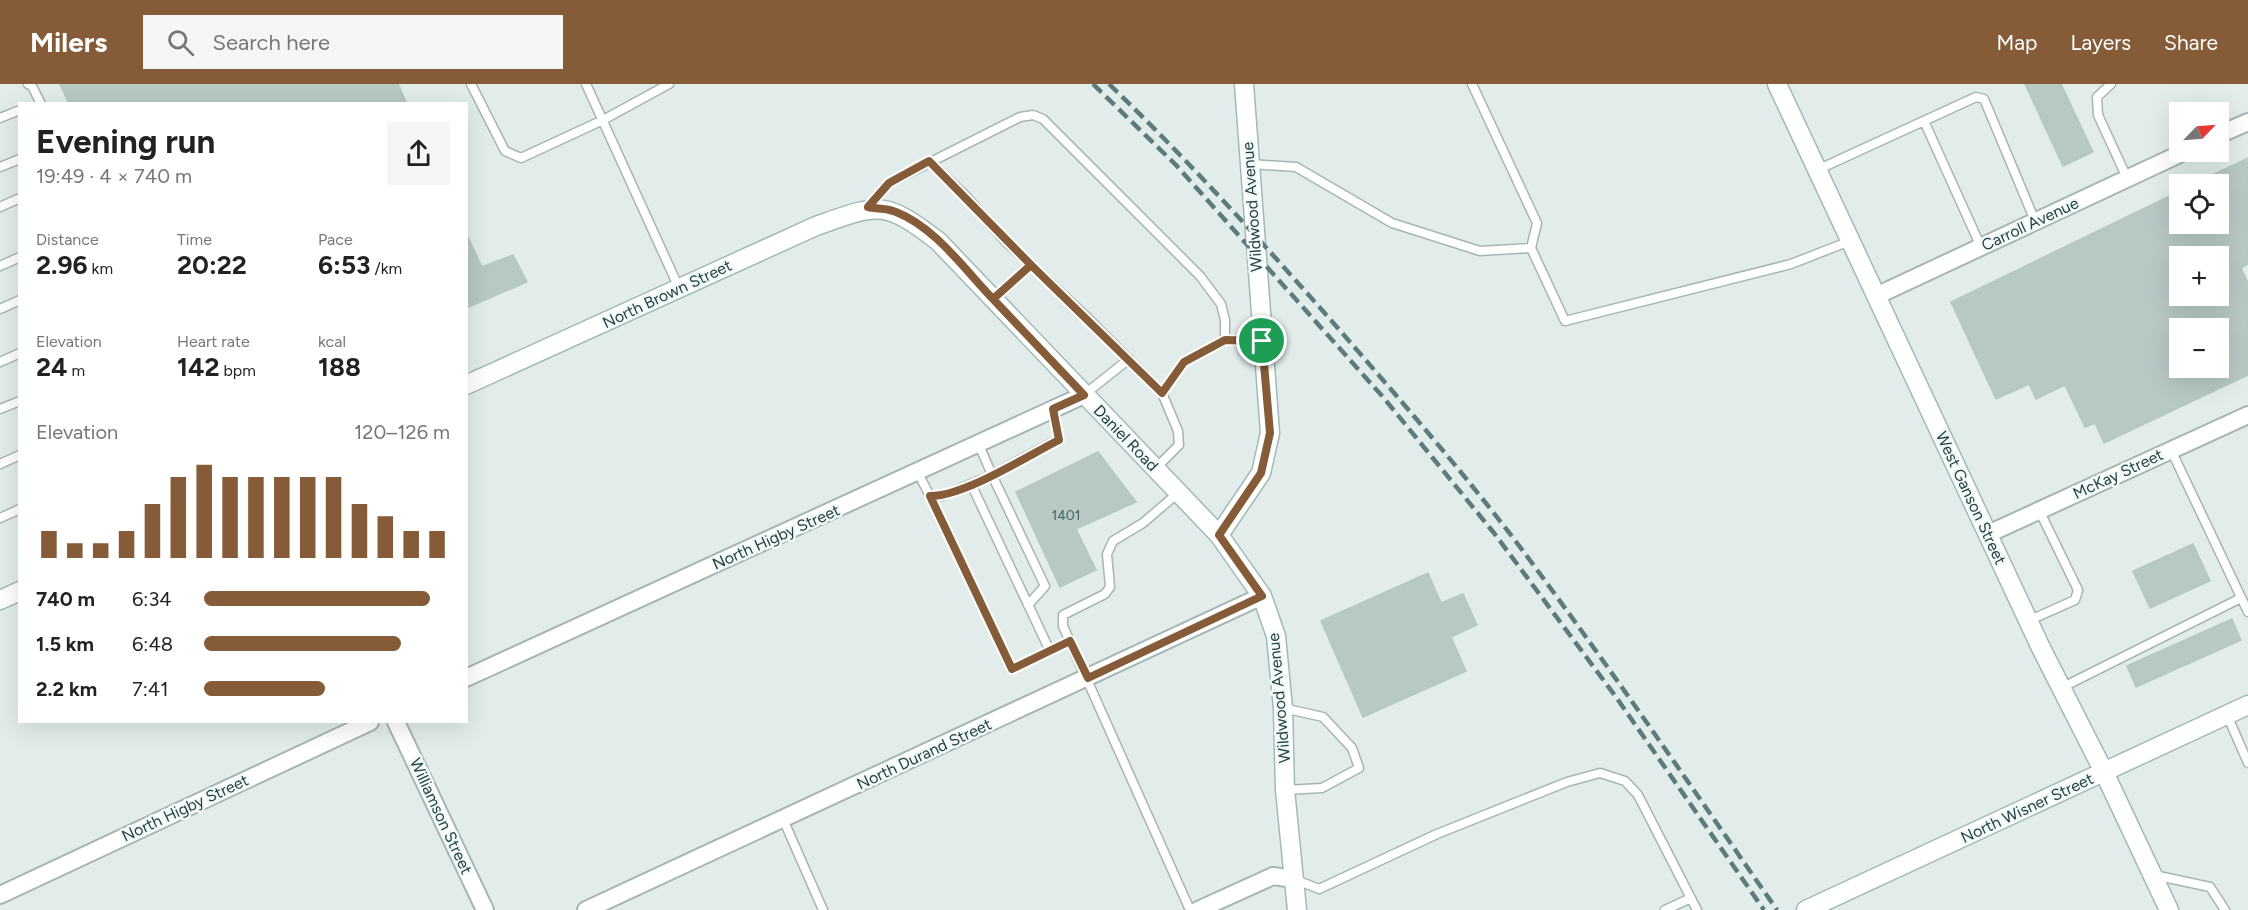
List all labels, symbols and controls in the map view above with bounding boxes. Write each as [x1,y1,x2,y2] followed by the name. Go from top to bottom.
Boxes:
[143,15,563,69] search box
[30,25,107,59] text: Milers
[164,26,197,59] icon: search
[212,29,330,56] text: Search here
[1997,30,2037,55] text: Map
[2070,30,2131,55] text: Layers
[2164,30,2218,55] text: Share
[2169,102,2229,162] north arrow
[2169,102,2229,378] map controls
[36,122,215,161] text: Evening run
[387,122,450,185] button: share
[1238,141,1266,273] street label: Wildwood Avenue
[36,164,192,188] text: 19:49 · 4 × 740 m
[2169,174,2229,234] button: locate
[1978,193,2082,255] street label: Carroll Avenue
[36,230,99,249] text: Distance
[177,230,212,249] text: Time
[318,230,353,249] text: Pace
[2169,246,2229,306] button: +
[36,249,88,281] text: 2.96
[177,249,247,281] text: 20:22
[318,249,370,281] text: 6:53
[599,256,735,332] street label: North Brown Street
[88,259,113,278] text: km
[370,259,402,278] text: /km
[1236,315,1287,366] pin
[2169,318,2229,378] button: −
[1245,324,1278,357] icon: arrive
[36,332,102,351] text: Elevation
[177,332,250,351] text: Heart rate
[318,332,346,351] text: kcal
[36,351,68,383] text: 24
[177,351,219,383] text: 142
[318,351,361,383] text: 188
[68,361,85,380] text: m
[219,361,256,380] text: bpm
[1090,401,1162,475] street label: Daniel Road
[36,420,118,444] text: Elevation
[354,420,450,444] text: 120–126 m
[1932,428,2010,568] street label: West Ganson Street
[2070,445,2166,503] street label: McKay Street
[709,500,843,574] street label: North Higby Street
[1051,507,1081,524] house number: 1401
[36,587,95,611] text: 740 m
[132,587,172,611] text: 6:34
[36,632,94,656] text: 1.5 km
[132,632,173,656] text: 6:48
[1264,632,1294,764] street label: Wildwood Avenue
[36,677,97,701] text: 2.2 km
[132,677,168,701] text: 7:41
[854,714,994,794] street label: North Durand Street
[406,755,476,877] street label: Williamson Street
[1958,769,2096,847] street label: North Wisner Street
[119,770,251,846] street label: North Higby Street

